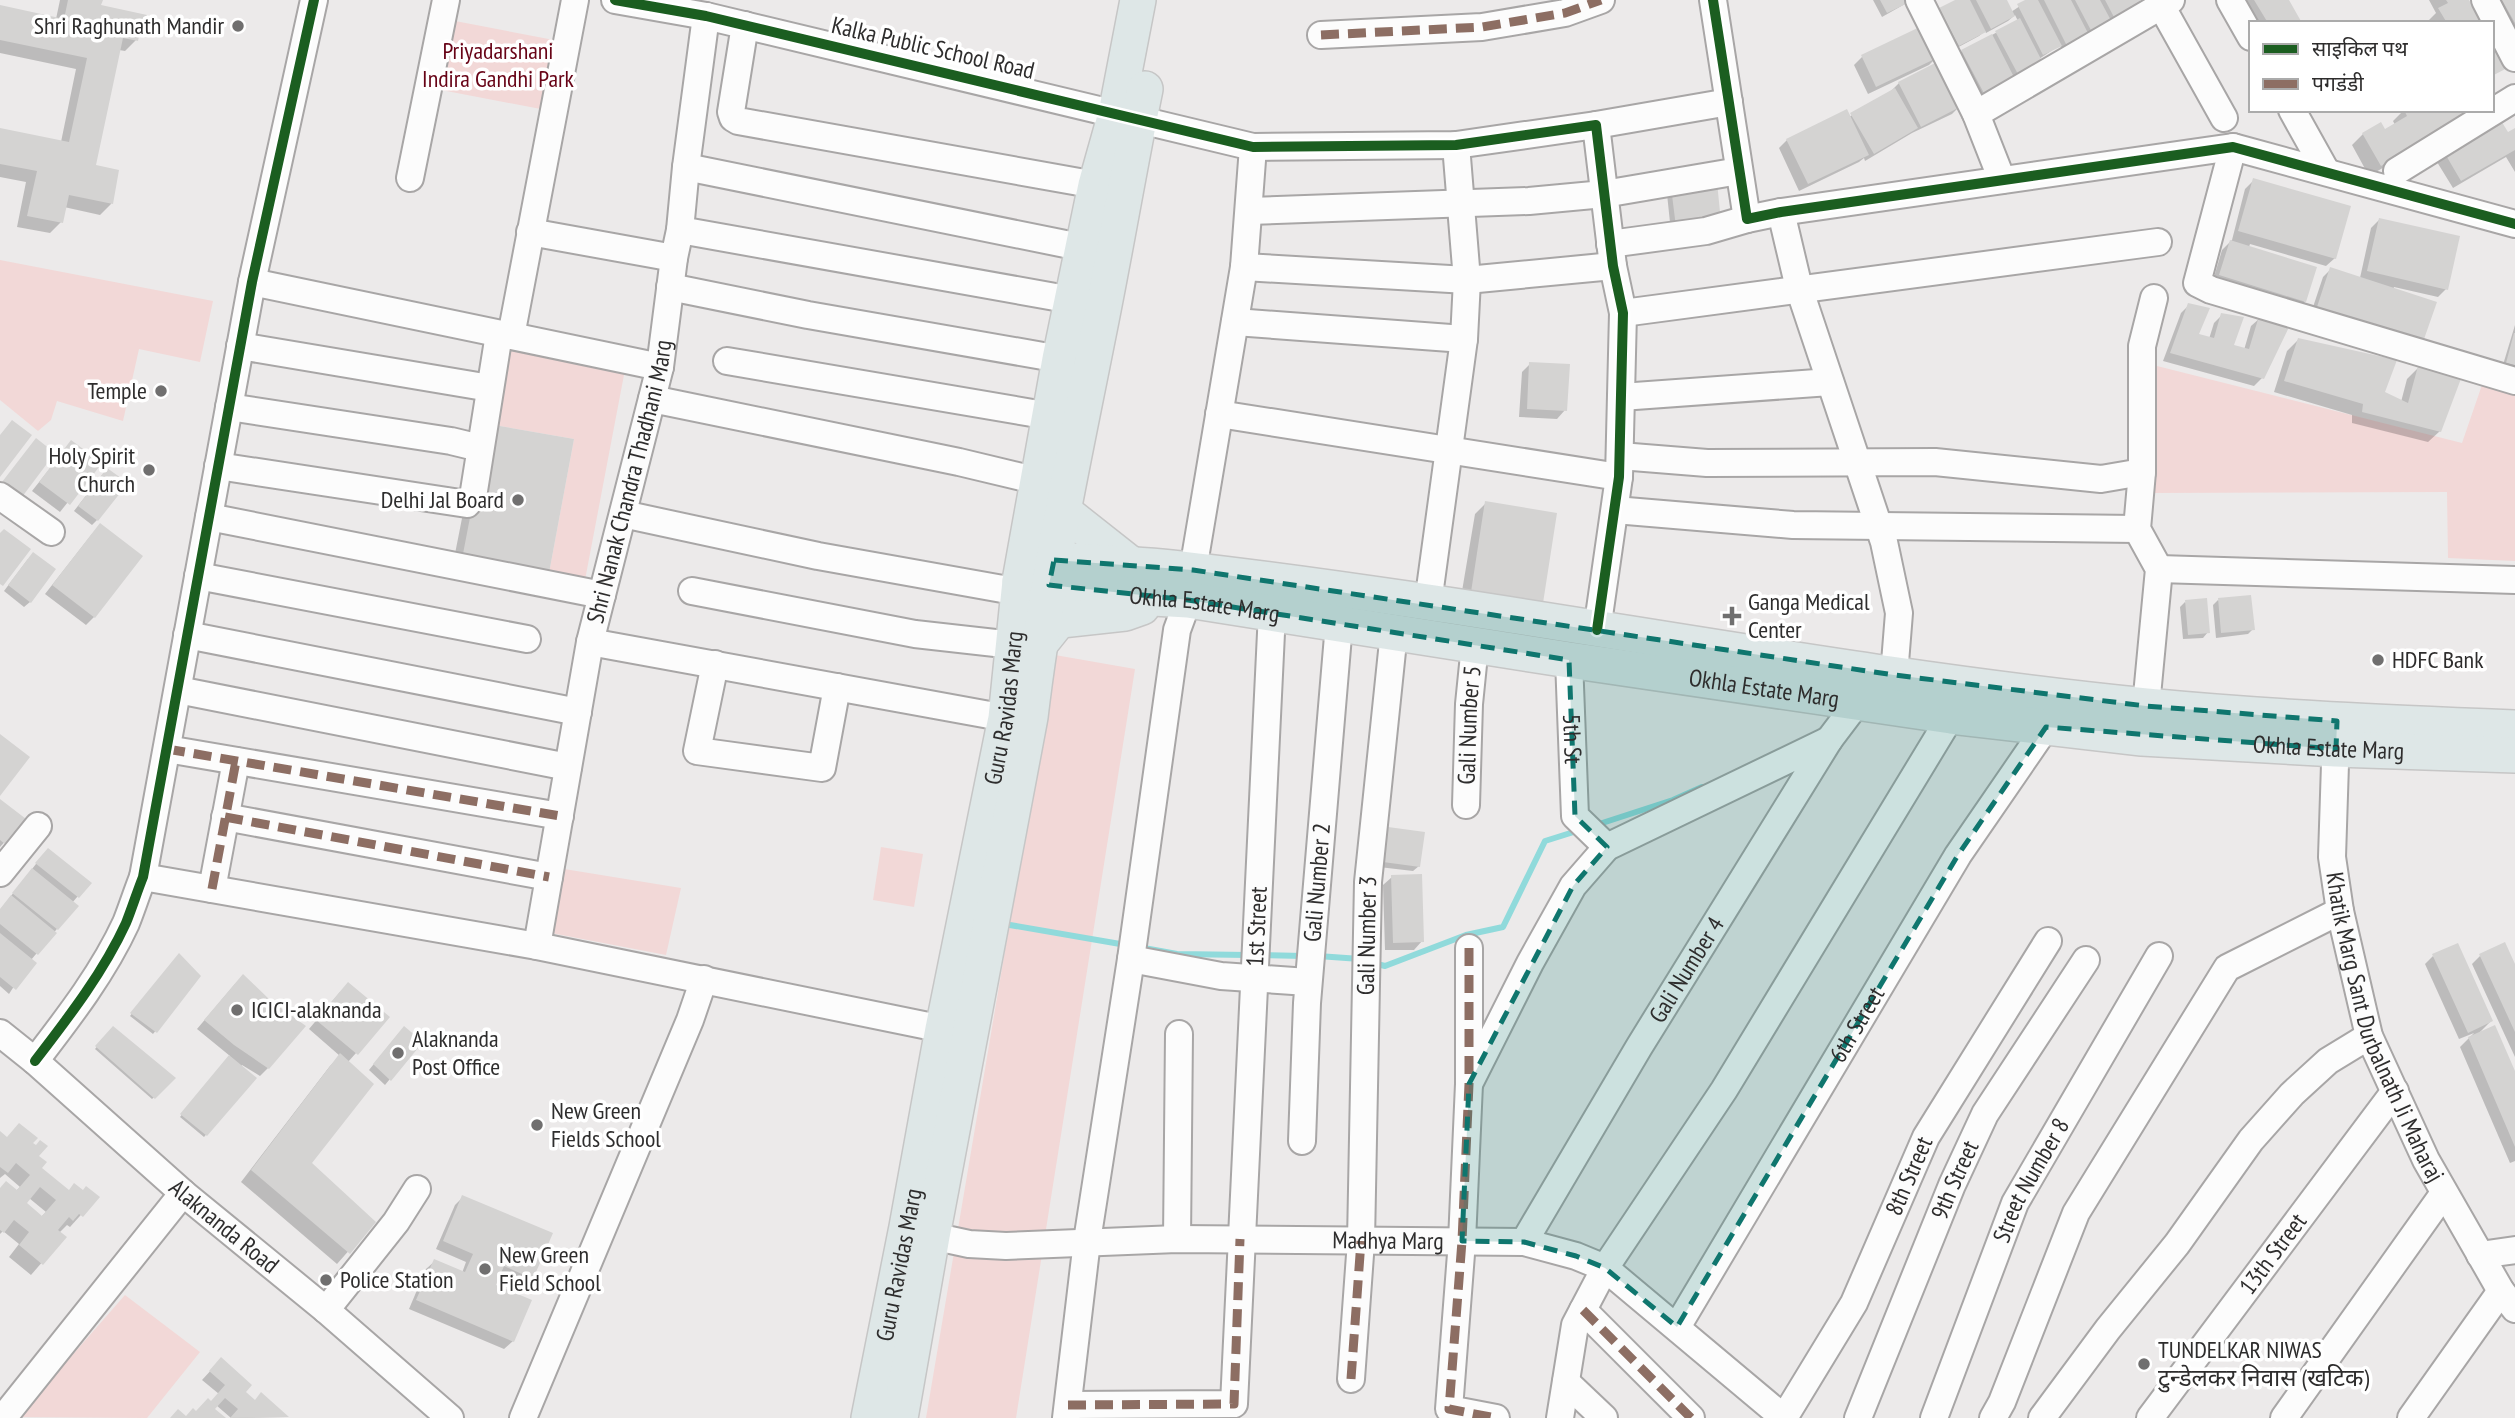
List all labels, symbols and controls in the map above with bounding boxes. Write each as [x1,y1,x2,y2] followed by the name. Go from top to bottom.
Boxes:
[829,9,1038,86] street label: Kalka Public School Road
[34,10,224,41] place label: Shri Raghunath Mandir
[230,18,246,34] marker: Shri Raghunath Mandir
[2249,21,2494,112] legend
[422,35,575,94] park label: Priyadarshani Indira Gandhi Park
[2312,35,2408,62] text: साइकिल पथ
[2312,70,2364,97] text: पगडंडी
[579,338,678,627] street label: Shri Nanak Chandra Thadhani Marg
[87,375,147,406] place label: Temple
[153,383,169,399] marker: Temple
[48,440,135,499] place label: Holy Spirit Church
[141,462,157,478] marker: Holy Spirit Church
[381,484,504,515] place label: Delhi Jal Board
[510,492,526,508] marker: Delhi Jal Board
[1128,579,1282,629] street label: Okhla Estate Marg
[1748,586,1870,645] place label: Ganga Medical Center
[1722,606,1742,626] marker: Ganga Medical Center
[977,630,1030,787] street label: Guru Ravidas Marg
[2392,644,2484,675] place label: HDFC Bank
[2370,652,2386,668] marker: HDFC Bank
[1687,662,1841,714] street label: Okhla Estate Marg
[1451,664,1488,785] street label: Gali Number 5
[1556,713,1589,765] street label: 5th St
[2252,728,2405,766] street label: Okhla Estate Marg
[1296,822,1337,943] street label: Gali Number 2
[2319,870,2451,1187] street label: Khatik Marg Sant Durbalnath Ji Maharaj
[1350,874,1384,995] street label: Gali Number 3
[1239,885,1274,967] street label: 1st Street
[1642,911,1731,1028] street label: Gali Number 4
[1822,980,1891,1068] street label: 6th Street
[251,994,382,1025] place label: ICICI-alaknanda
[229,1002,245,1018] marker: ICICI-alaknanda
[412,1023,500,1082] place label: Alaknanda Post Office
[390,1045,406,1061] marker: Alaknanda Post Office
[551,1095,661,1154] place label: New Green Fields School
[1986,1112,2076,1247] street label: Street Number 8
[529,1117,545,1133] marker: New Green Fields School
[1878,1131,1939,1220] street label: 8th Street
[1924,1135,1986,1224] street label: 9th Street
[163,1172,285,1280] street label: Alaknanda Road
[869,1186,929,1344] street label: Guru Ravidas Marg
[2232,1207,2313,1300] street label: 13th Street
[1332,1224,1444,1256] street label: Madhya Marg
[499,1239,601,1298] place label: New Green Field School
[477,1261,493,1277] marker: New Green Field School
[340,1264,454,1295] place label: Police Station
[318,1272,334,1288] marker: Police Station
[2158,1334,2370,1393] place label: TUNDELKAR NIWAS टुन्डेलकर निवास (खटिक)
[2136,1356,2152,1372] marker: TUNDELKAR NIWAS टुन्डेलकर निवास (खटिक)

